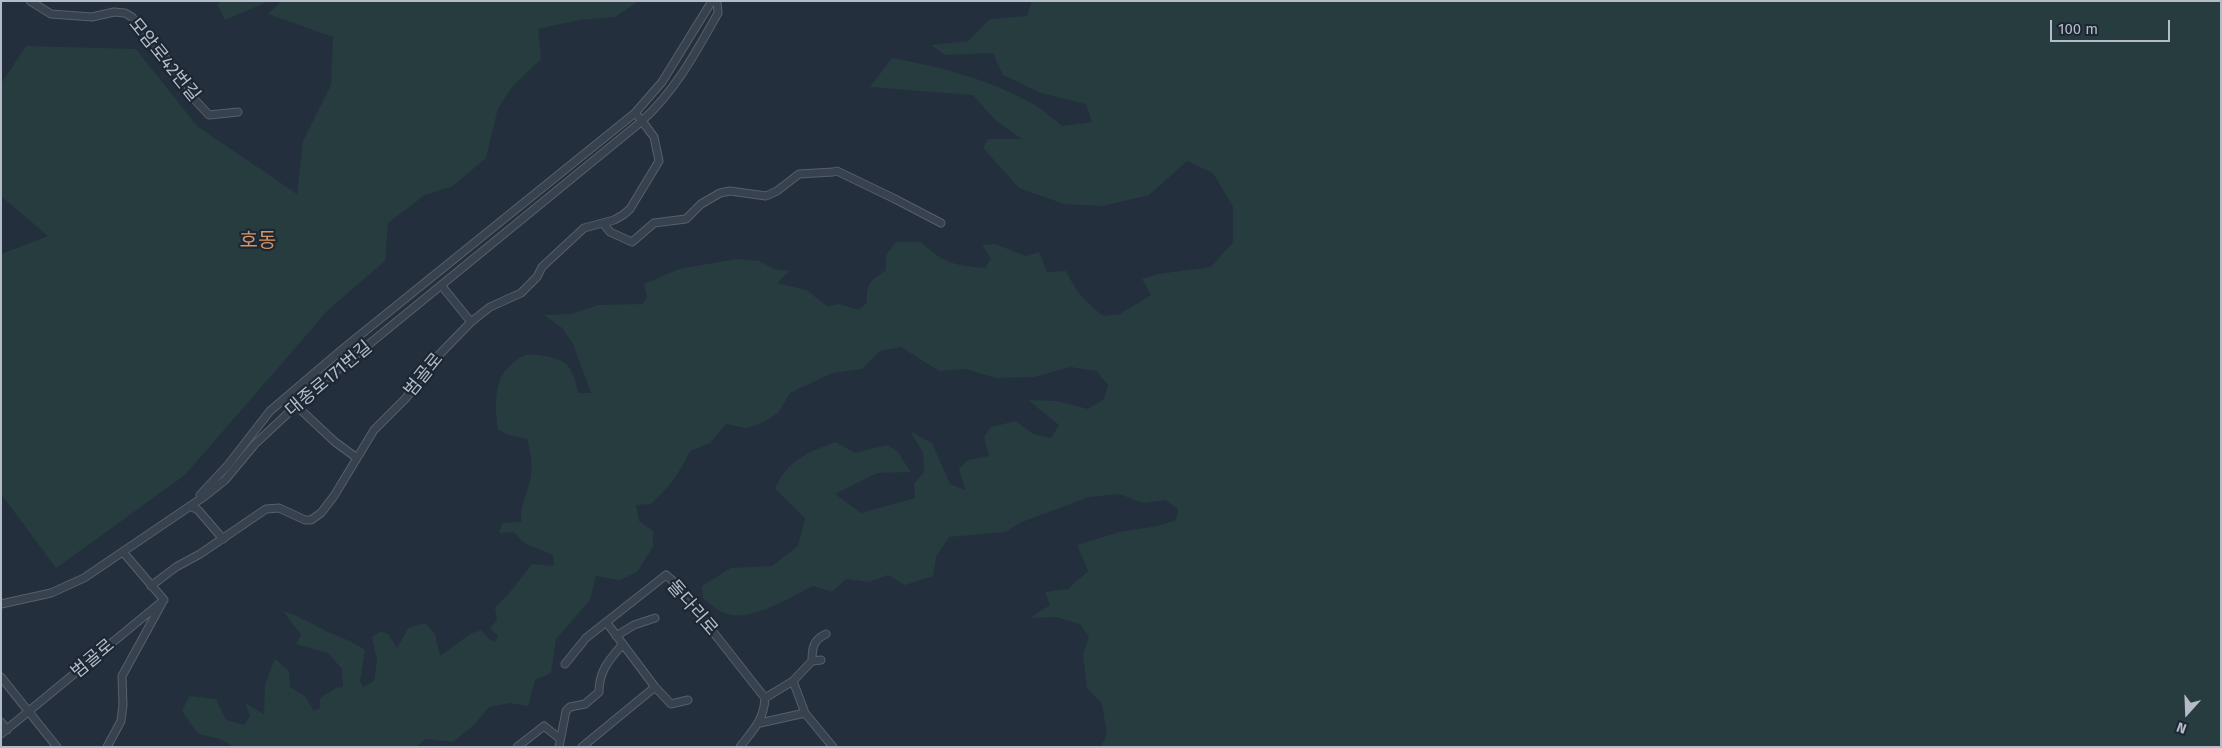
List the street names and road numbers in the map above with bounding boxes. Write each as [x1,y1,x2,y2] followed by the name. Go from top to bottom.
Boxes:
[124,14,204,106] street label: 모암로42번길
[281,337,377,421] street label: 대종로171번길
[400,349,448,401] street label: 범골로
[662,576,722,640] street label: 돌다리로
[67,635,119,683] street label: 범골로

